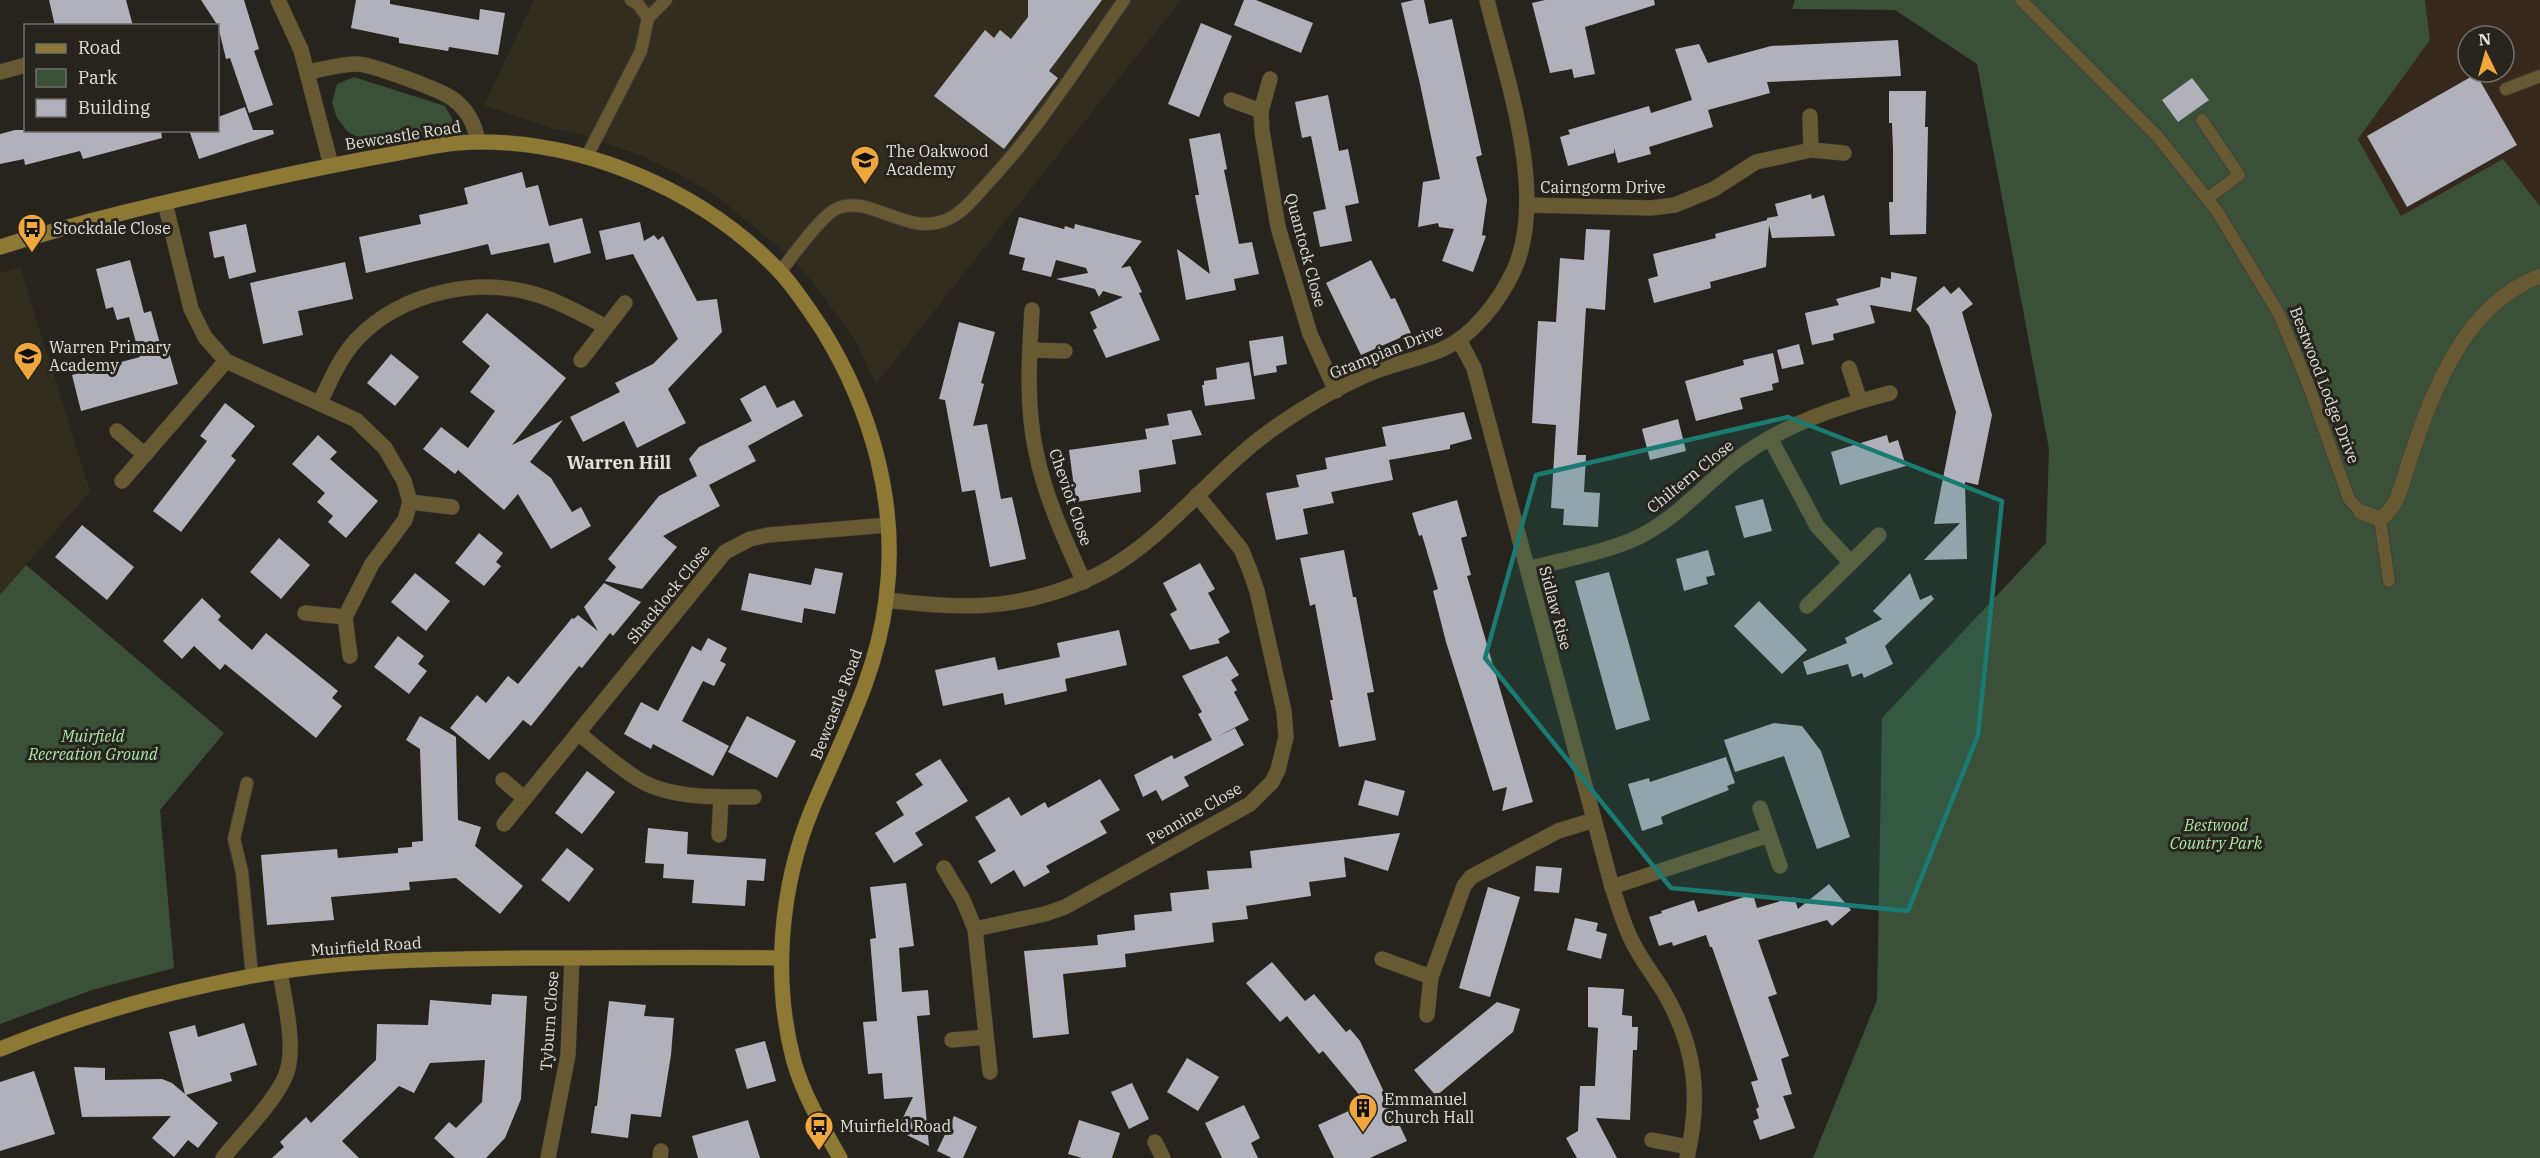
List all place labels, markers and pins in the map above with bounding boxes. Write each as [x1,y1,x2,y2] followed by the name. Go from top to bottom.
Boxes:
[886,141,989,179] place label: The Oakwood Academy
[849,144,881,186] school or university icon: The Oakwood Academy
[16,212,48,254] bus stop icon: Stockdale Close
[53,218,171,238] place label: Stockdale Close
[49,337,171,375] place label: Warren Primary Academy
[12,340,44,382] school or university icon: Warren Primary Academy
[1384,1089,1474,1127] place label: Emmanuel Church Hall
[1347,1092,1379,1134] building icon: Emmanuel Church Hall
[803,1110,835,1152] bus stop icon: Muirfield Road
[840,1116,952,1136] place label: Muirfield Road

